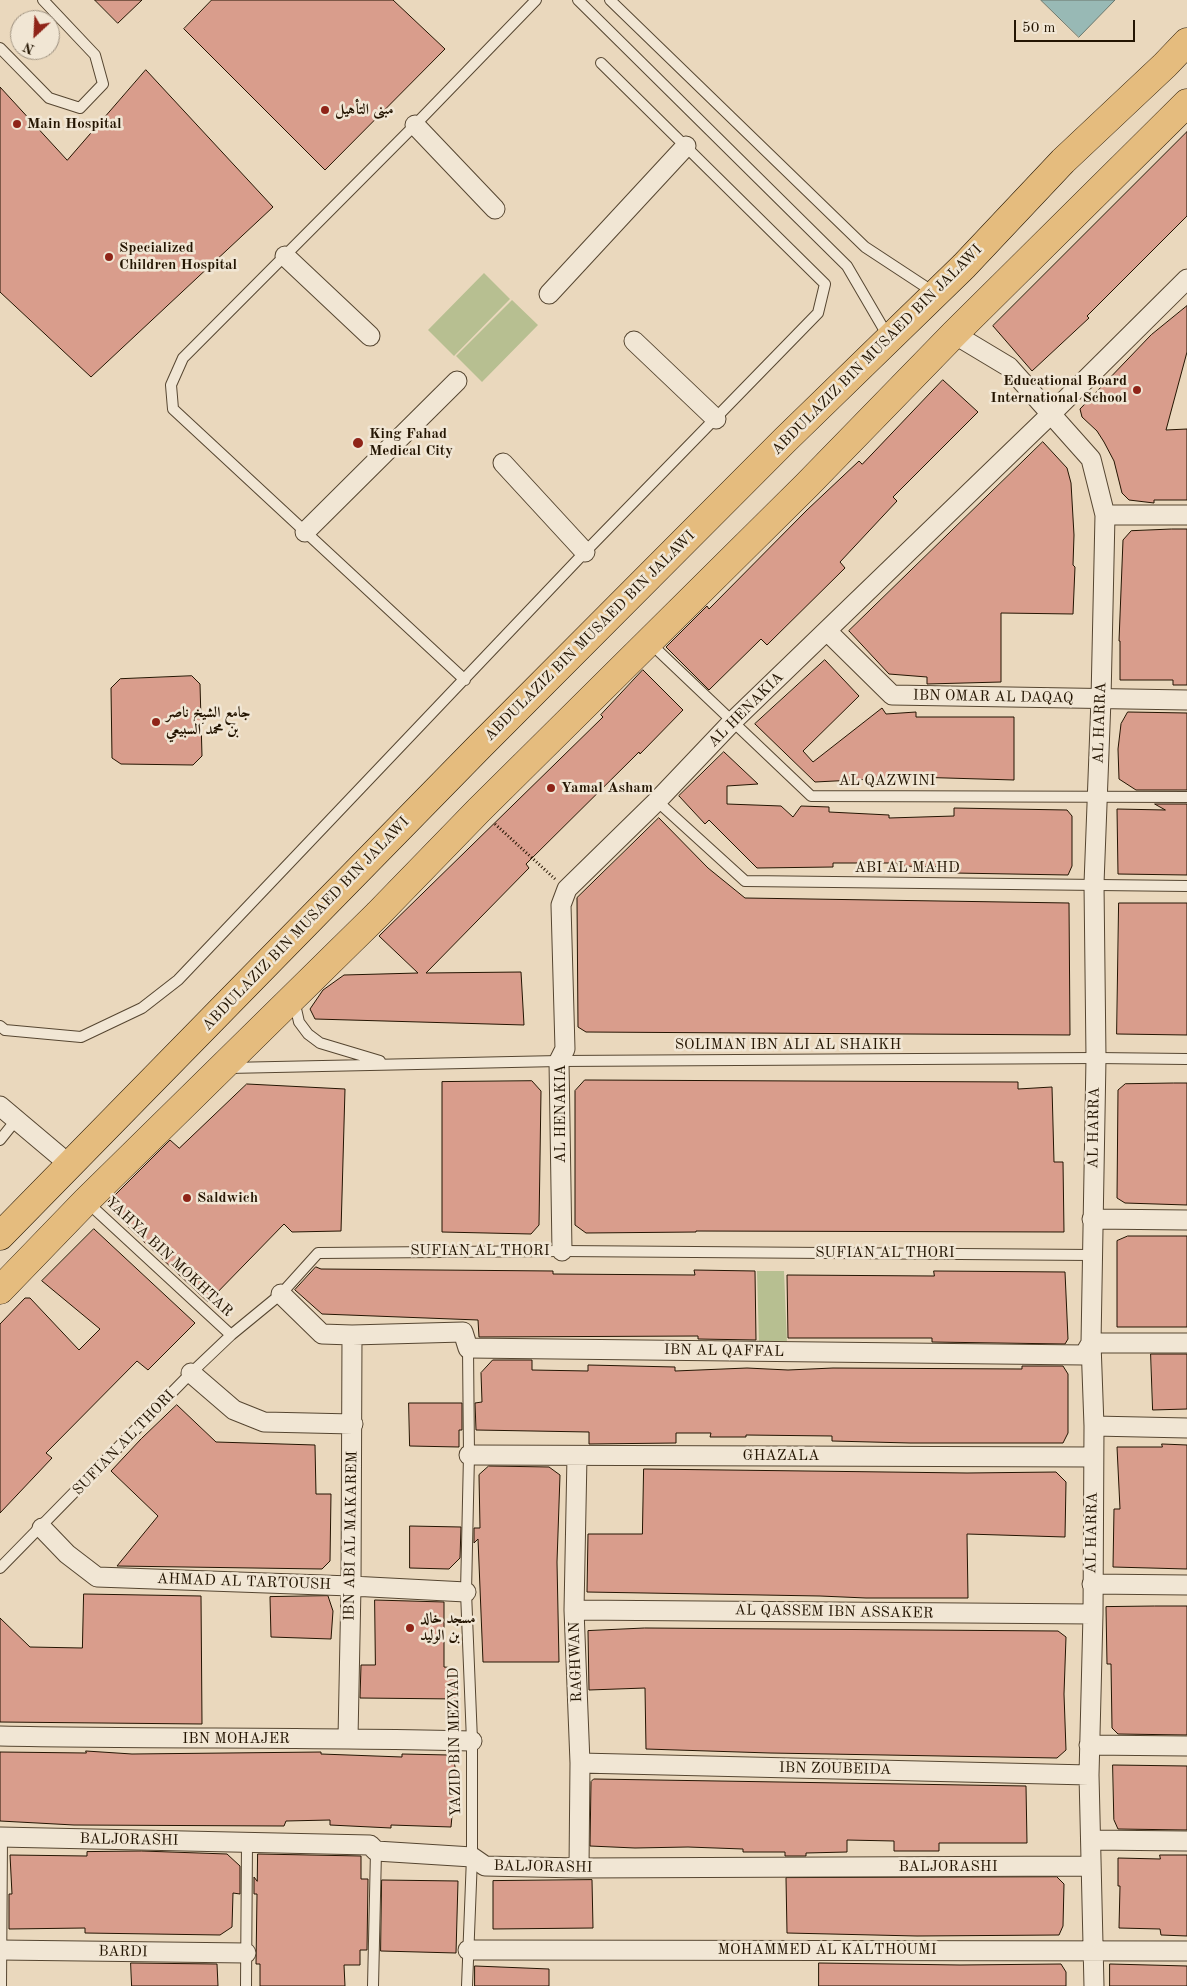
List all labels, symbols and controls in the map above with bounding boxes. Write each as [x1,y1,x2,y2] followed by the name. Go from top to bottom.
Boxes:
[10,10,60,60] north arrow
[1017,10,1138,42] scale bar
[1022,21,1056,36] text: 50 m
[21,39,37,56] text: N
[335,101,394,119] place label: مبنى التأهيل
[319,104,331,116] marker: مبنى التأهيل
[27,115,122,133] place label: Main Hospital
[11,118,23,130] marker: Main Hospital
[119,239,237,274] place label: Specialized Children Hospital
[768,241,986,459] street label: ABDULAZIZ BIN MUSAED BIN JALAWI
[103,251,115,263] marker: Specialized Children Hospital
[990,372,1127,407] place label: Educational Board International School
[1131,384,1143,396] marker: Educational Board International School
[369,425,453,460] place label: King Fahad Medical City
[351,436,365,450] marker: King Fahad Medical City
[481,527,699,745] street label: ABDULAZIZ BIN MUSAED BIN JALAWI
[705,669,787,751] street label: AL HENAKIA
[1090,682,1110,764] street label: AL HARRA
[913,687,1073,707] street label: IBN OMAR AL DAQAQ
[166,704,250,739] place label: جامع الشيخ ناصر بن محمد السبيعي
[150,716,162,728] marker: جامع الشيخ ناصر بن محمد السبيعي
[839,772,935,790] street label: AL QAZWINI
[561,779,653,797] place label: Yamal Asham
[545,782,557,794] marker: Yamal Asham
[199,813,413,1035] street label: ABDULAZIZ BIN MUSAED BIN JALAWI
[854,859,960,877] street label: ABI AL MAHD
[675,1036,901,1054] street label: SOLIMAN IBN ALI AL SHAIKH
[552,1064,570,1164] street label: AL HENAKIA
[1084,1087,1104,1169] street label: AL HARRA
[197,1189,258,1207] place label: Saldwich
[181,1192,193,1204] marker: Saldwich
[102,1193,236,1321] street label: YAHYA BIN MOKHTAR
[410,1242,550,1260] street label: SUFIAN AL THORI
[815,1244,955,1262] street label: SUFIAN AL THORI
[664,1341,784,1361] street label: IBN AL QAFFAL
[69,1387,179,1499] street label: SUFIAN AL THORI
[743,1447,819,1465] street label: GHAZALA
[341,1451,361,1621] street label: IBN ABI AL MAKAREM
[1082,1492,1102,1574] street label: AL HARRA
[157,1570,331,1594] street label: AHMAD AL TARTOUSH
[734,1601,934,1623] street label: AL QASSEM IBN ASSAKER
[420,1610,476,1645] place label: مسجد خالد بن الوليد
[566,1621,586,1703] street label: RAGHWAN
[404,1622,416,1634] marker: مسجد خالد بن الوليد
[445,1667,465,1817] street label: YAZID BIN MEZYAD
[182,1730,290,1748] street label: IBN MOHAJER
[779,1759,891,1779] street label: IBN ZOUBEIDA
[79,1830,179,1850] street label: BALJORASHI
[493,1857,593,1877] street label: BALJORASHI
[898,1858,998,1876] street label: BALJORASHI
[717,1941,937,1959] street label: MOHAMMED AL KALTHOUMI
[98,1943,148,1961] street label: BARDI

